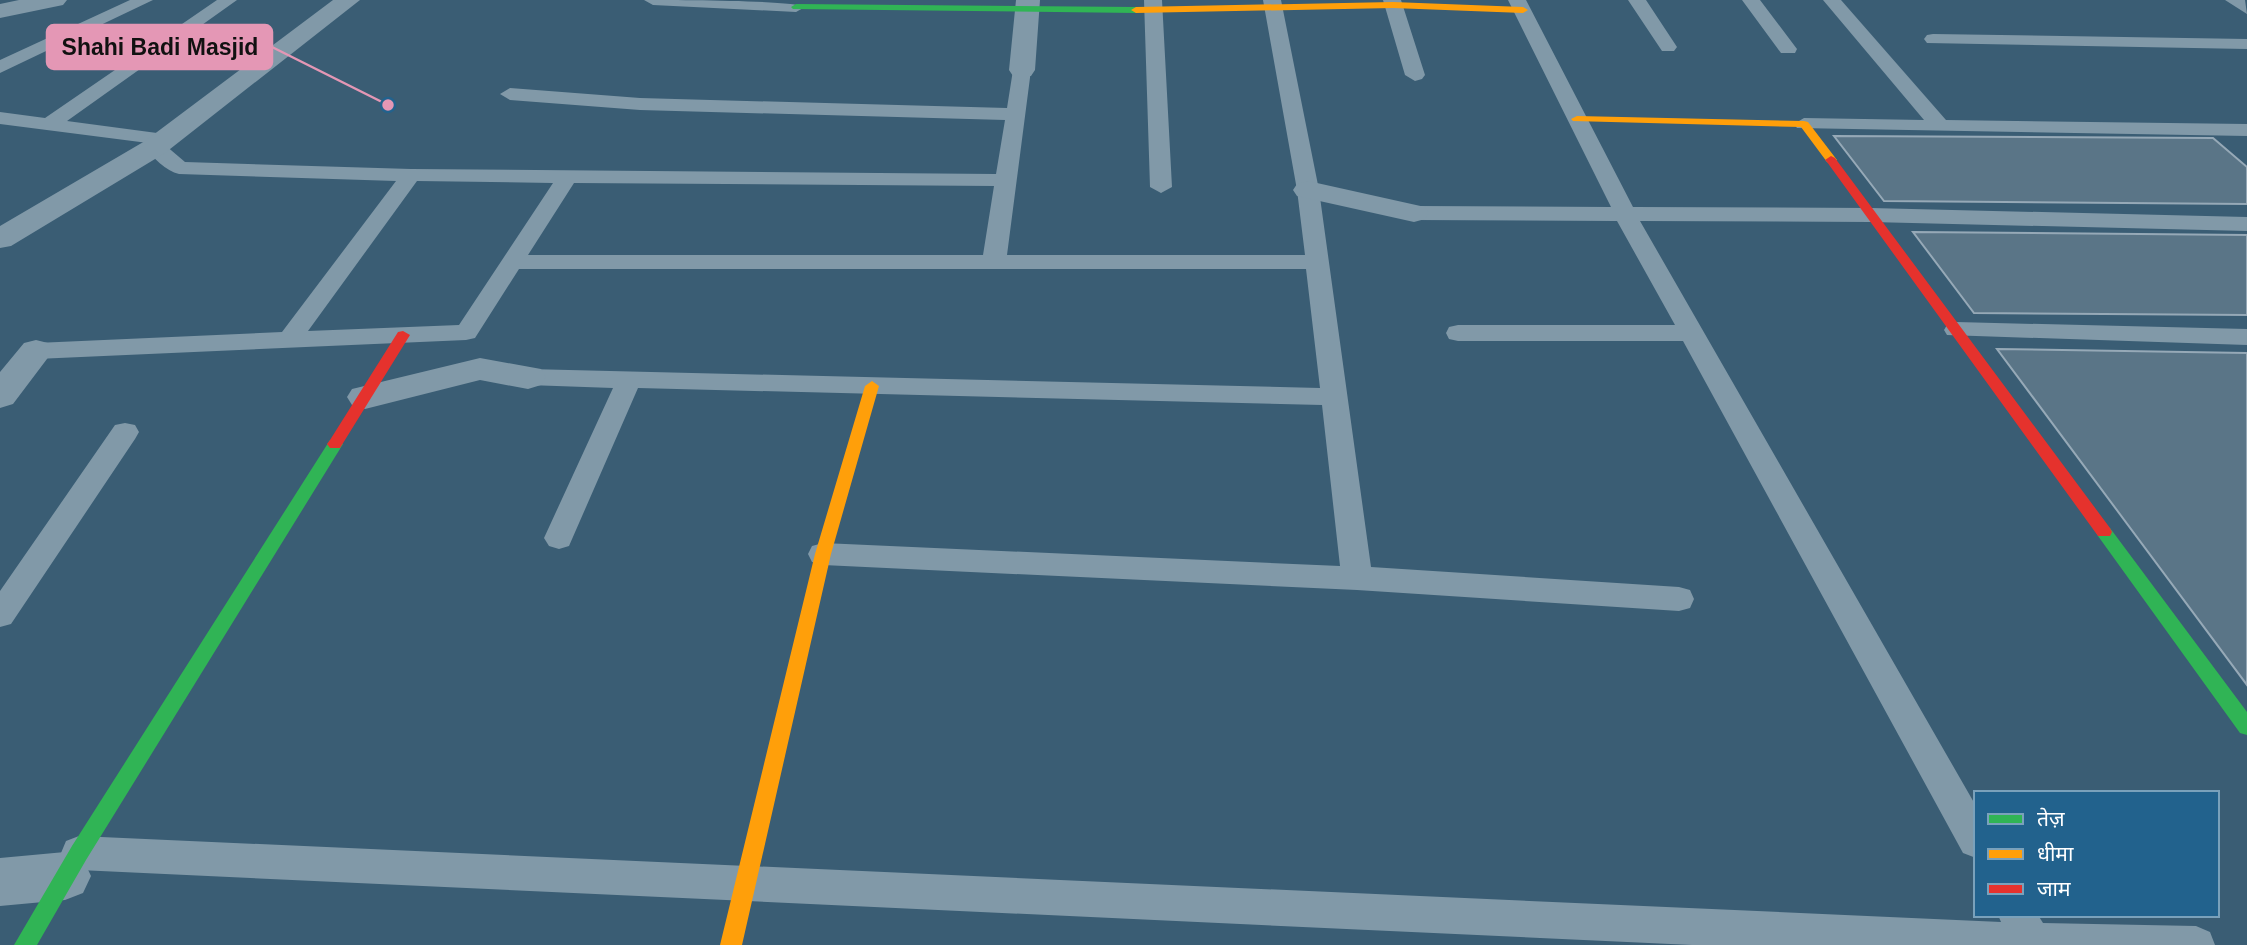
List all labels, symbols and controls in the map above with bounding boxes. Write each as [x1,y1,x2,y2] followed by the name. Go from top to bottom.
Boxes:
[47,25,272,69] callout: Shahi Badi Masjid
[62,34,258,60] text: Shahi Badi Masjid
[1974,791,2219,917] legend
[2037,807,2065,830] text: तेज़
[2037,842,2074,865] text: धीमा
[2037,877,2071,900] text: जाम

